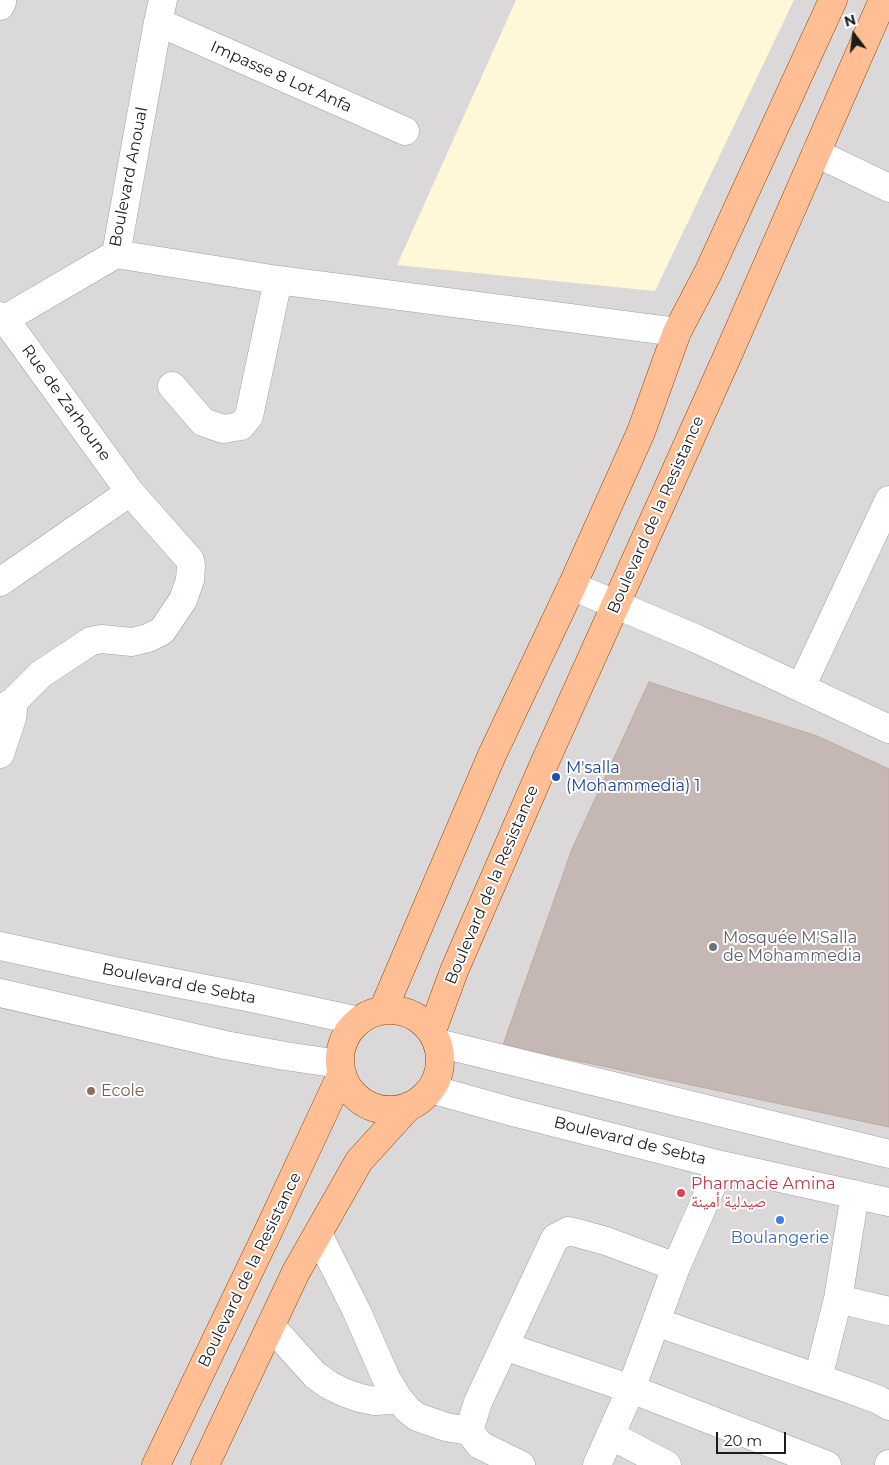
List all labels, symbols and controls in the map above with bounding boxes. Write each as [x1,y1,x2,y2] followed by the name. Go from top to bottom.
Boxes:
[829,10,879,60] north arrow
[842,10,858,31] text: N
[207,37,355,117] street label: Impasse 8 Lot Anfa
[106,105,152,249] street label: Boulevard Anoual
[17,341,115,465] street label: Rue de Zarhoune
[604,413,708,617] street label: Boulevard de la Resistance
[566,758,700,796] place label: M'salla (Mohammedia) 1
[550,771,562,783] marker: M'salla (Mohammedia) 1
[441,783,543,987] street label: Boulevard de la Resistance
[723,928,861,966] place label: Mosquée M'Salla de Mohammedia
[707,941,719,953] marker: Mosquée M'Salla de Mohammedia
[100,960,258,1008] street label: Boulevard de Sebta
[101,1081,144,1101] place label: Ecole
[85,1085,97,1097] marker: Ecole
[552,1113,708,1169] street label: Boulevard de Sebta
[194,1169,306,1371] street label: Boulevard de la Resistance
[691,1174,836,1212] place label: Pharmacie Amina صيدلية أمينة
[675,1187,687,1199] marker: Pharmacie Amina صيدلية أمينة
[774,1214,786,1226] marker: Boulangerie
[731,1228,829,1248] place label: Boulangerie
[719,1422,789,1454] scale bar
[724,1431,762,1450] text: 20 m

